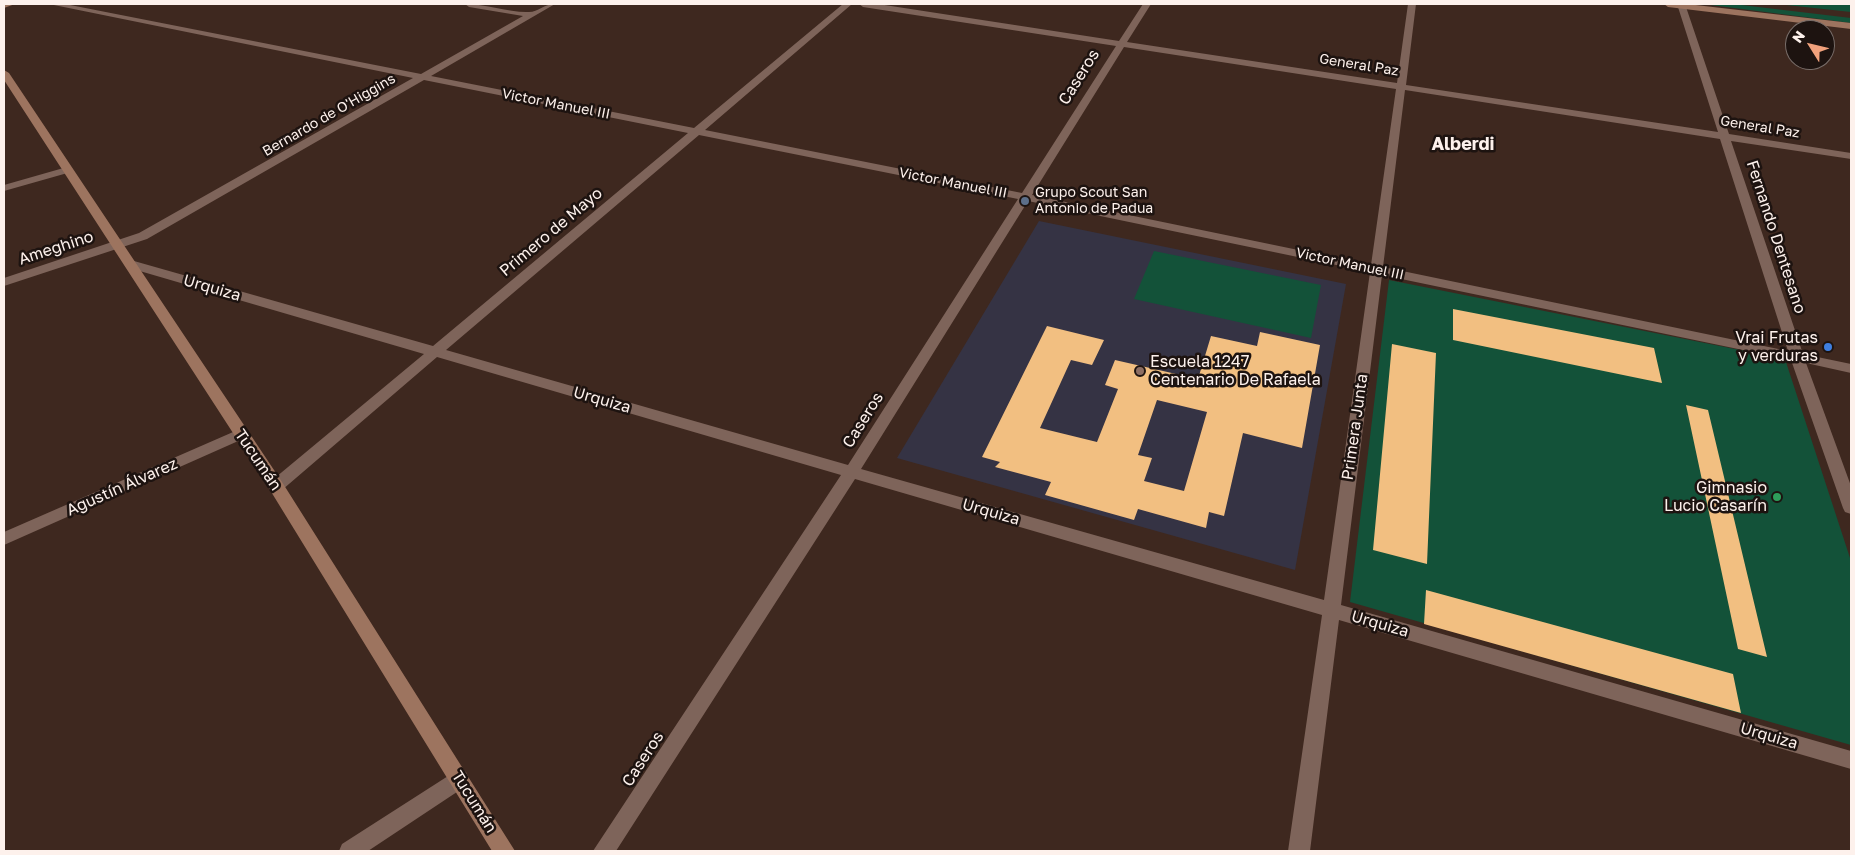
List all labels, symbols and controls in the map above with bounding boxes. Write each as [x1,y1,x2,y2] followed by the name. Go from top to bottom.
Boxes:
[1785,20,1835,70] north arrow
[1788,27,1808,46] text: N
[1054,46,1104,108] street label: Caseros
[1318,50,1400,80] street label: General Paz
[260,70,398,160] street label: Bernardo de O'Higgins
[500,85,612,123] street label: Victor Manuel III
[1719,112,1801,142] street label: General Paz
[1431,133,1495,155] district label: Alberdi
[1742,158,1810,316] street label: Fernando Dentesano
[897,164,1009,202] street label: Victor Manuel III
[496,184,606,280] street label: Primero de Mayo
[1035,185,1153,218] place label: Grupo Scout San Antonio de Padua
[1019,195,1031,207] marker: Grupo Scout San Antonio de Padua
[16,227,96,269] street label: Ameghino
[1294,244,1406,284] street label: Victor Manuel III
[181,271,243,305] street label: Urquiza
[1735,328,1818,366] place label: Vrai Frutas y verduras
[1822,341,1834,353] marker: Vrai Frutas y verduras
[1150,352,1321,390] place label: Escuela 1247 Centenario De Rafaela
[1134,365,1146,377] marker: Escuela 1247 Centenario De Rafaela
[1338,373,1372,481] street label: Primera Junta
[571,383,633,417] street label: Urquiza
[838,389,888,451] street label: Caseros
[231,426,285,494] street label: Tucumán
[64,454,180,520] street label: Agustín Álvarez
[1664,478,1767,516] place label: Gimnasio Lucio Casarín
[1771,491,1783,503] marker: Gimnasio Lucio Casarín
[960,495,1022,529] street label: Urquiza
[1349,607,1411,641] street label: Urquiza
[1738,719,1800,753] street label: Urquiza
[618,728,668,790] street label: Caseros
[447,767,501,837] street label: Tucumán

